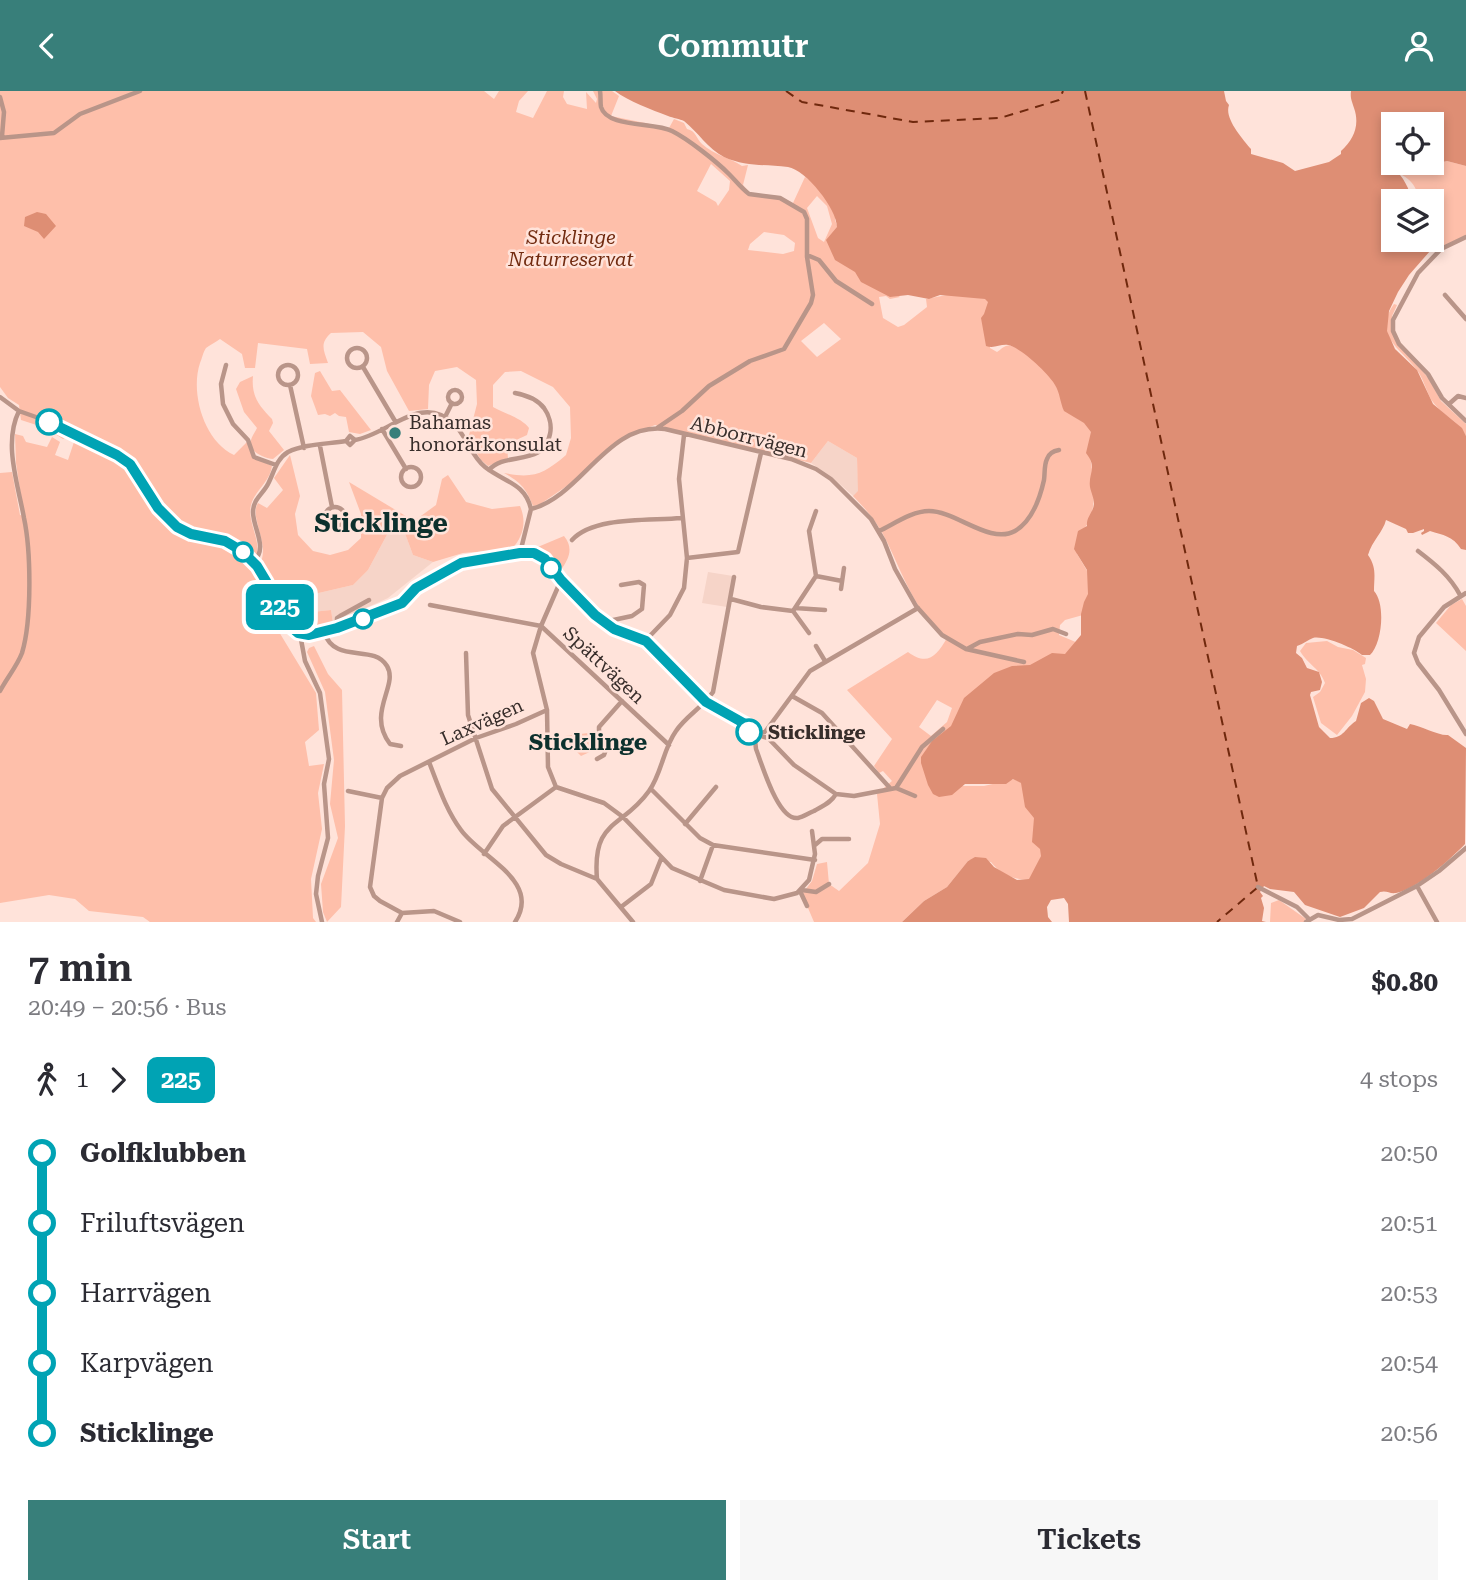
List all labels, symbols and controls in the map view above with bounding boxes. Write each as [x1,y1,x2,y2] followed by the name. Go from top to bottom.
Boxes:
[28,27,66,65] icon: back
[657,27,809,65] text: Commutr
[1400,27,1438,65] icon: person
[1381,112,1444,252] map controls
[1381,112,1444,175] button: locate
[1381,189,1444,252] button: layers
[507,226,634,271] park label: Sticklinge Naturreservat
[36,409,62,435] unlabelled marker
[409,411,562,456] place label: Bahamas honorärkonsulat
[688,411,810,463] street label: Abborrvägen
[387,425,403,441] marker: Bahamas honorärkonsulat
[314,508,448,538] district label: Sticklinge
[233,542,253,562] unlabelled marker
[541,558,561,578] unlabelled marker
[240,584,320,630] line badge: 225
[260,593,300,621] text: 225
[353,609,373,629] unlabelled marker
[559,622,649,708] street label: Spättvägen
[437,694,527,750] street label: Laxvägen
[736,719,762,745] marker: Sticklinge
[768,721,866,744] place label: Sticklinge
[529,729,647,756] district label: Sticklinge
[28,946,133,990] text: 7 min
[1372,967,1438,997] text: $0.80
[28,994,226,1021] text: 20:49 – 20:56 · Bus
[28,1061,66,1099] icon: walk
[99,1061,137,1099] icon: forward
[76,1066,89,1093] text: 1
[161,1066,201,1094] text: 225
[1360,1066,1438,1093] text: 4 stops
[80,1138,246,1168] text: Golfklubben
[1381,1140,1438,1167] text: 20:50
[80,1208,245,1238] text: Friluftsvägen
[1381,1210,1438,1237] text: 20:51
[80,1278,211,1308] text: Harrvägen
[1381,1280,1438,1307] text: 20:53
[80,1348,214,1378] text: Karpvägen
[1381,1350,1438,1377] text: 20:54
[80,1418,214,1448] text: Sticklinge
[1381,1420,1438,1447] text: 20:56
[28,1500,726,1580] button: Start
[740,1500,1438,1580] button: Tickets

